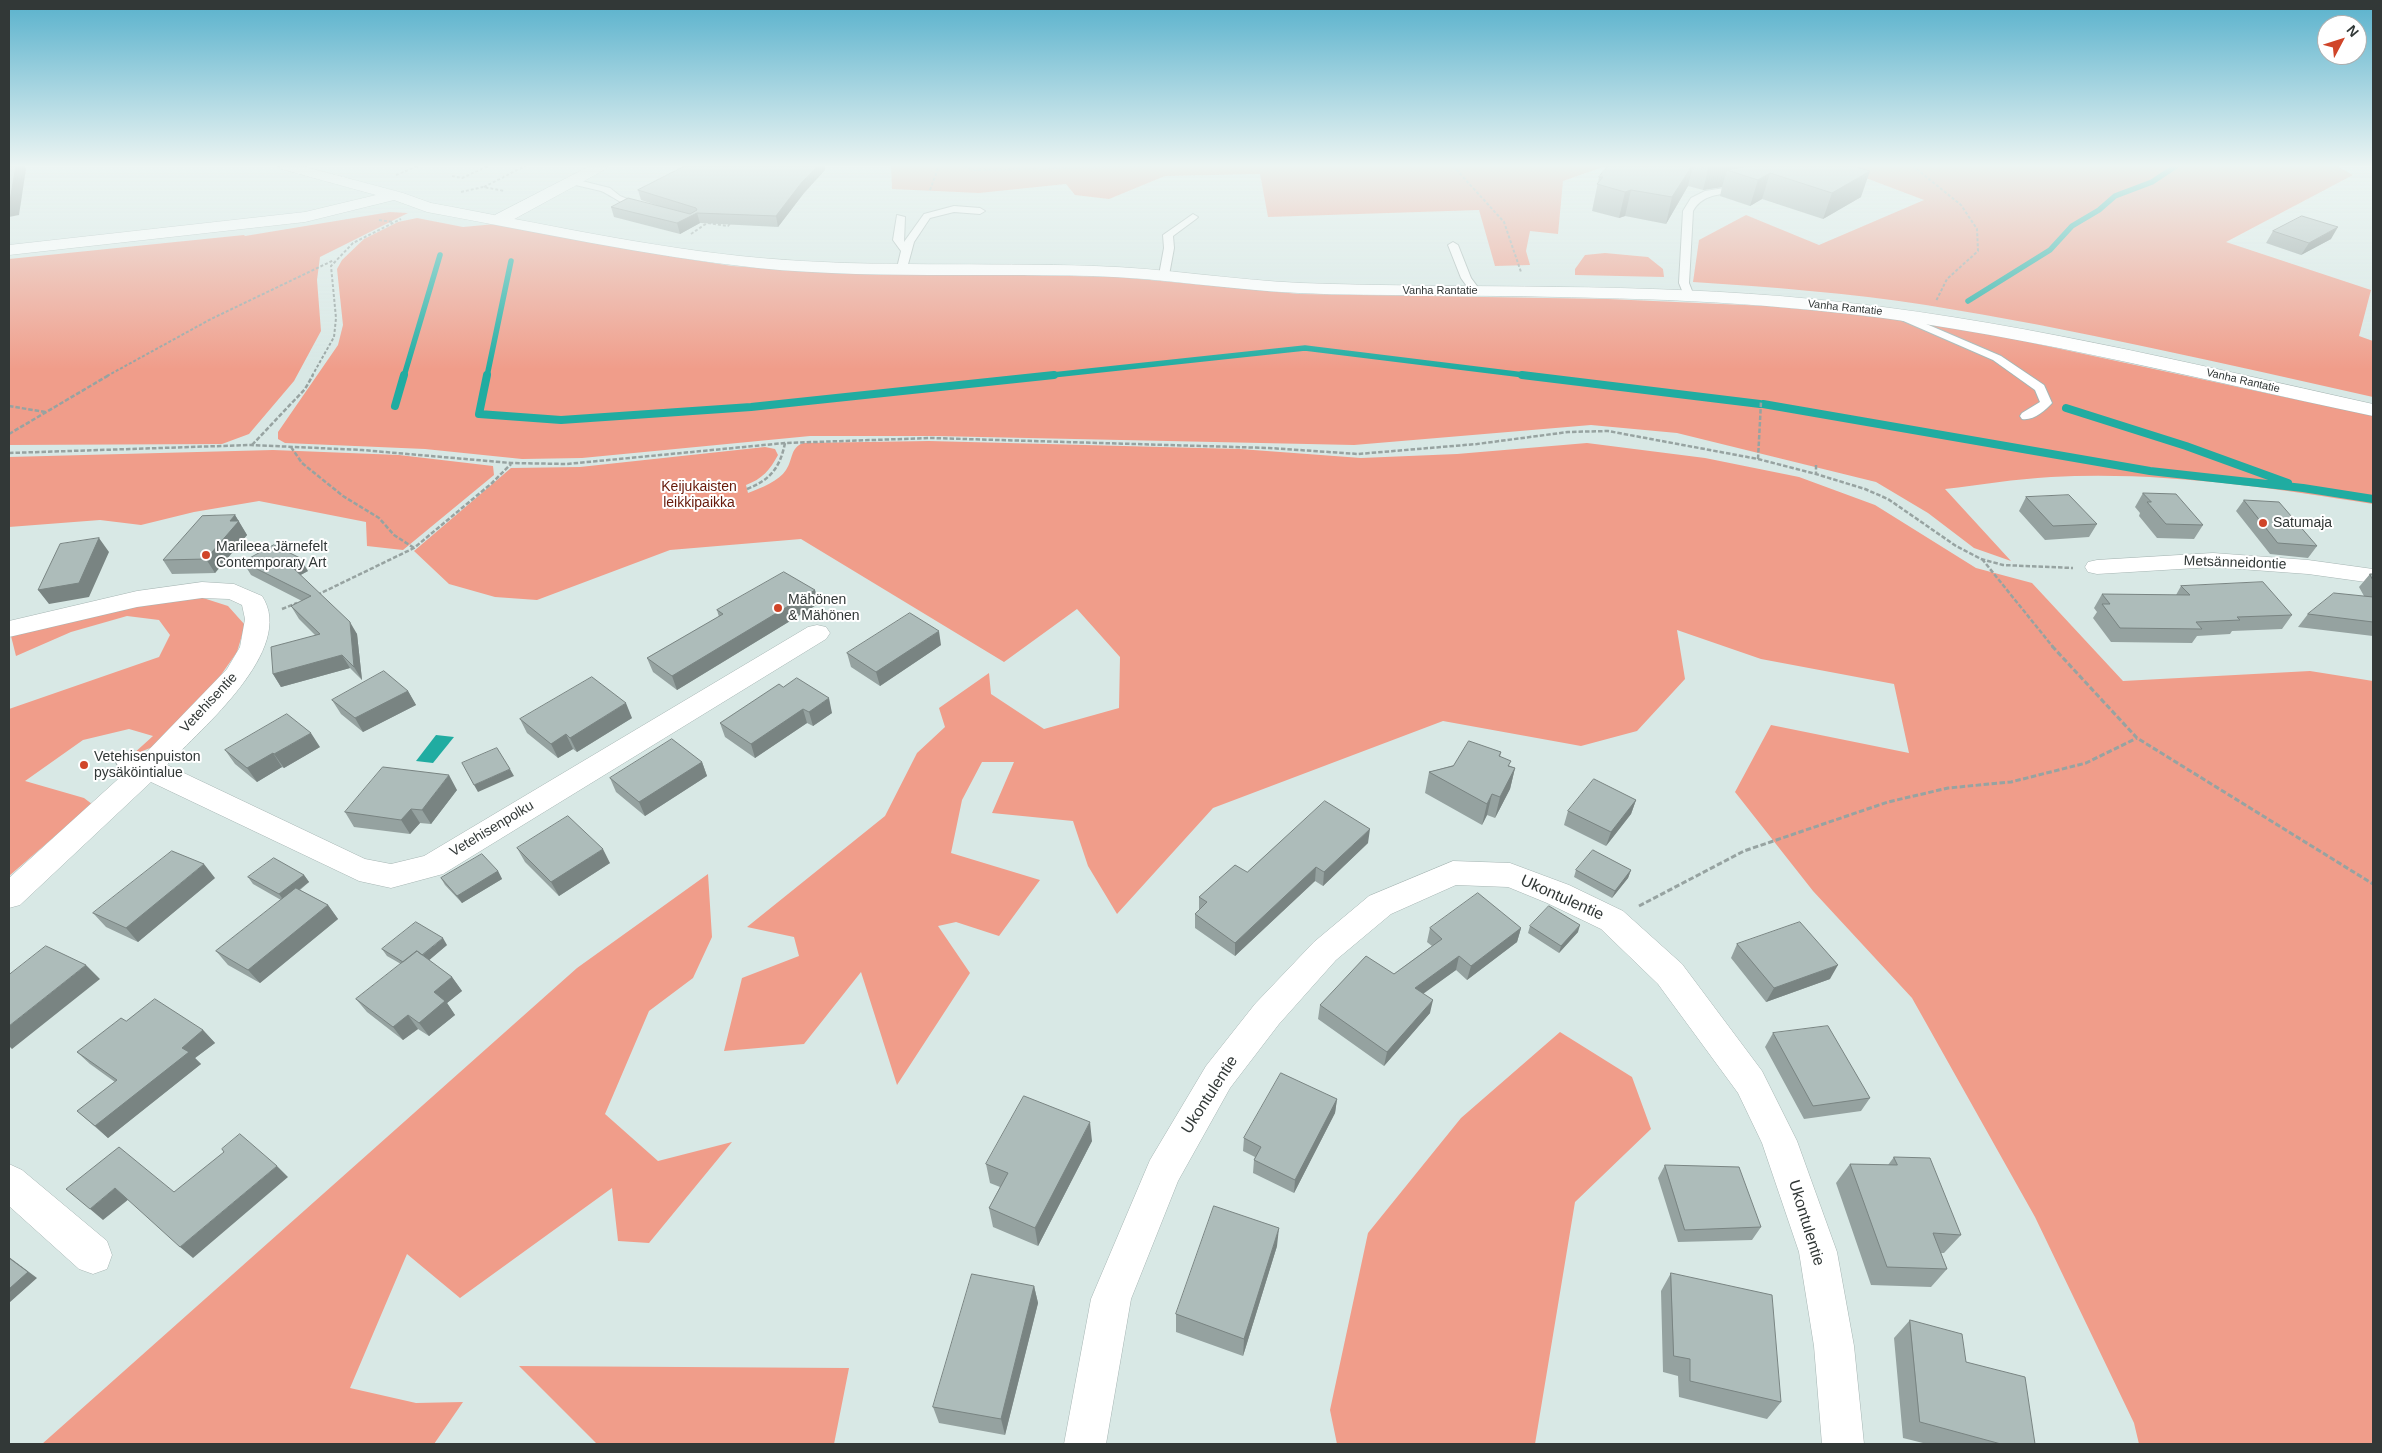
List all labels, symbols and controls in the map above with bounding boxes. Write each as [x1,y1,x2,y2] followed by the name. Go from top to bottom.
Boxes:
[2317,15,2367,65] north arrow
[2343,22,2362,40] text: N
[1402,284,1478,298] street label: Vanha Rantatie
[1807,298,1883,318] street label: Vanha Rantatie
[2205,366,2281,396] street label: Vanha Rantatie
[661,479,737,512] park label: Keijukaisten leikkipaikka
[2273,515,2332,531] place label: Satumaja
[2257,517,2269,529] marker: Satumaja
[216,539,327,572] place label: Marileea Järnefelt Contemporary Art
[200,549,212,561] marker: Marileea Järnefelt Contemporary Art
[2183,553,2287,573] street label: Metsänneidontie
[788,592,860,624] place label: Mähönen & Mähönen
[772,602,784,614] marker: Mähönen & Mähönen
[177,669,241,737] street label: Vetehisentie
[94,749,201,782] place label: Vetehisenpuiston pysäköintialue
[78,759,90,771] marker: Vetehisenpuiston pysäköintialue
[447,797,537,861] street label: Vetehisenpolku
[1517,871,1607,925] street label: Ukontulentie
[1178,1052,1242,1138] street label: Ukontulentie
[1784,1178,1828,1268] street label: Ukontulentie

